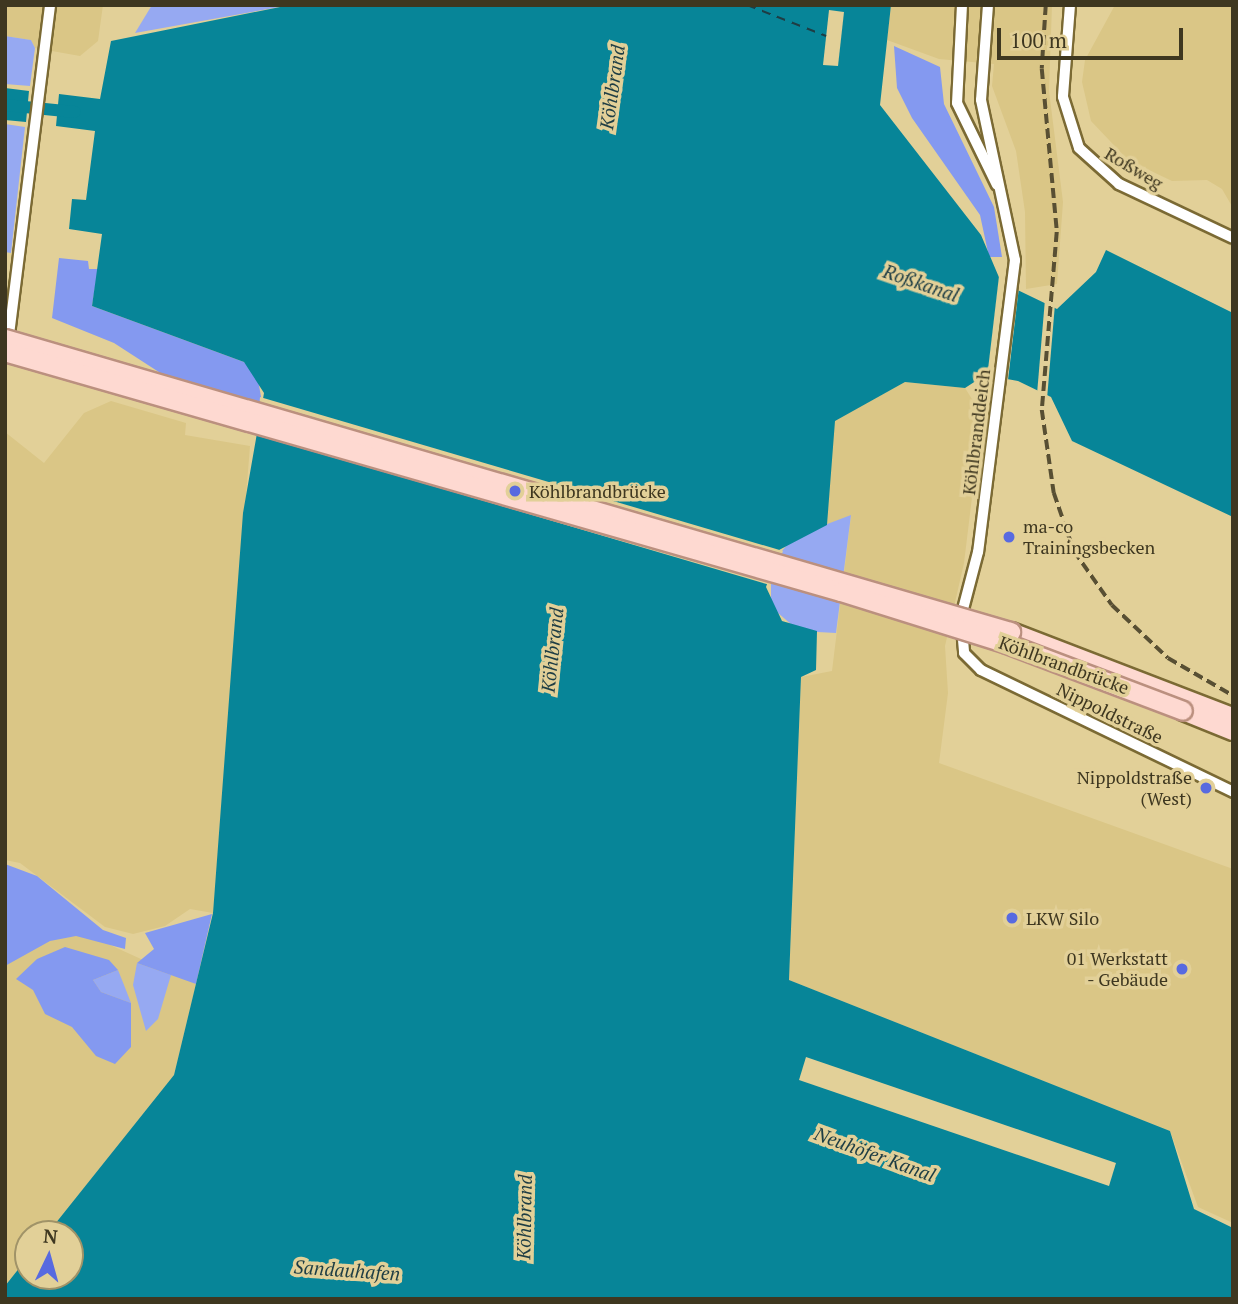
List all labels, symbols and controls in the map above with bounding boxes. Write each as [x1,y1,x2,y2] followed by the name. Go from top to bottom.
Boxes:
[1000,14,1186,58] scale bar
[1010,26,1067,54] text: 100 m
[595,43,629,131] water label: Köhlbrand
[1101,142,1167,194] street label: Roßweg
[880,260,962,306] water label: Roßkanal
[958,368,994,496] street label: Köhlbranddeich
[529,480,666,502] place label: Köhlbrandbrücke
[507,483,523,499] marker: Köhlbrandbrücke
[1023,516,1155,558] place label: ma-co Trainingsbecken
[1001,529,1017,545] marker: ma-co Trainingsbecken
[536,606,568,694] water label: Köhlbrand
[996,631,1132,699] street label: Köhlbrandbrücke
[1053,678,1167,748] street label: Nippoldstraße
[1077,767,1192,810] place label: Nippoldstraße (West)
[1198,780,1214,796] marker: Nippoldstraße (West)
[1026,907,1099,929] place label: LKW Silo
[1004,910,1020,926] marker: LKW Silo
[1067,948,1168,990] place label: 01 Werkstatt - Gebäude
[1174,961,1190,977] marker: 01 Werkstatt - Gebäude
[812,1122,938,1186] water label: Neuhöfer Kanal
[512,1174,536,1260] water label: Köhlbrand
[14,1220,84,1290] north arrow
[42,1222,59,1249] text: N
[293,1255,401,1285] water label: Sandauhafen

